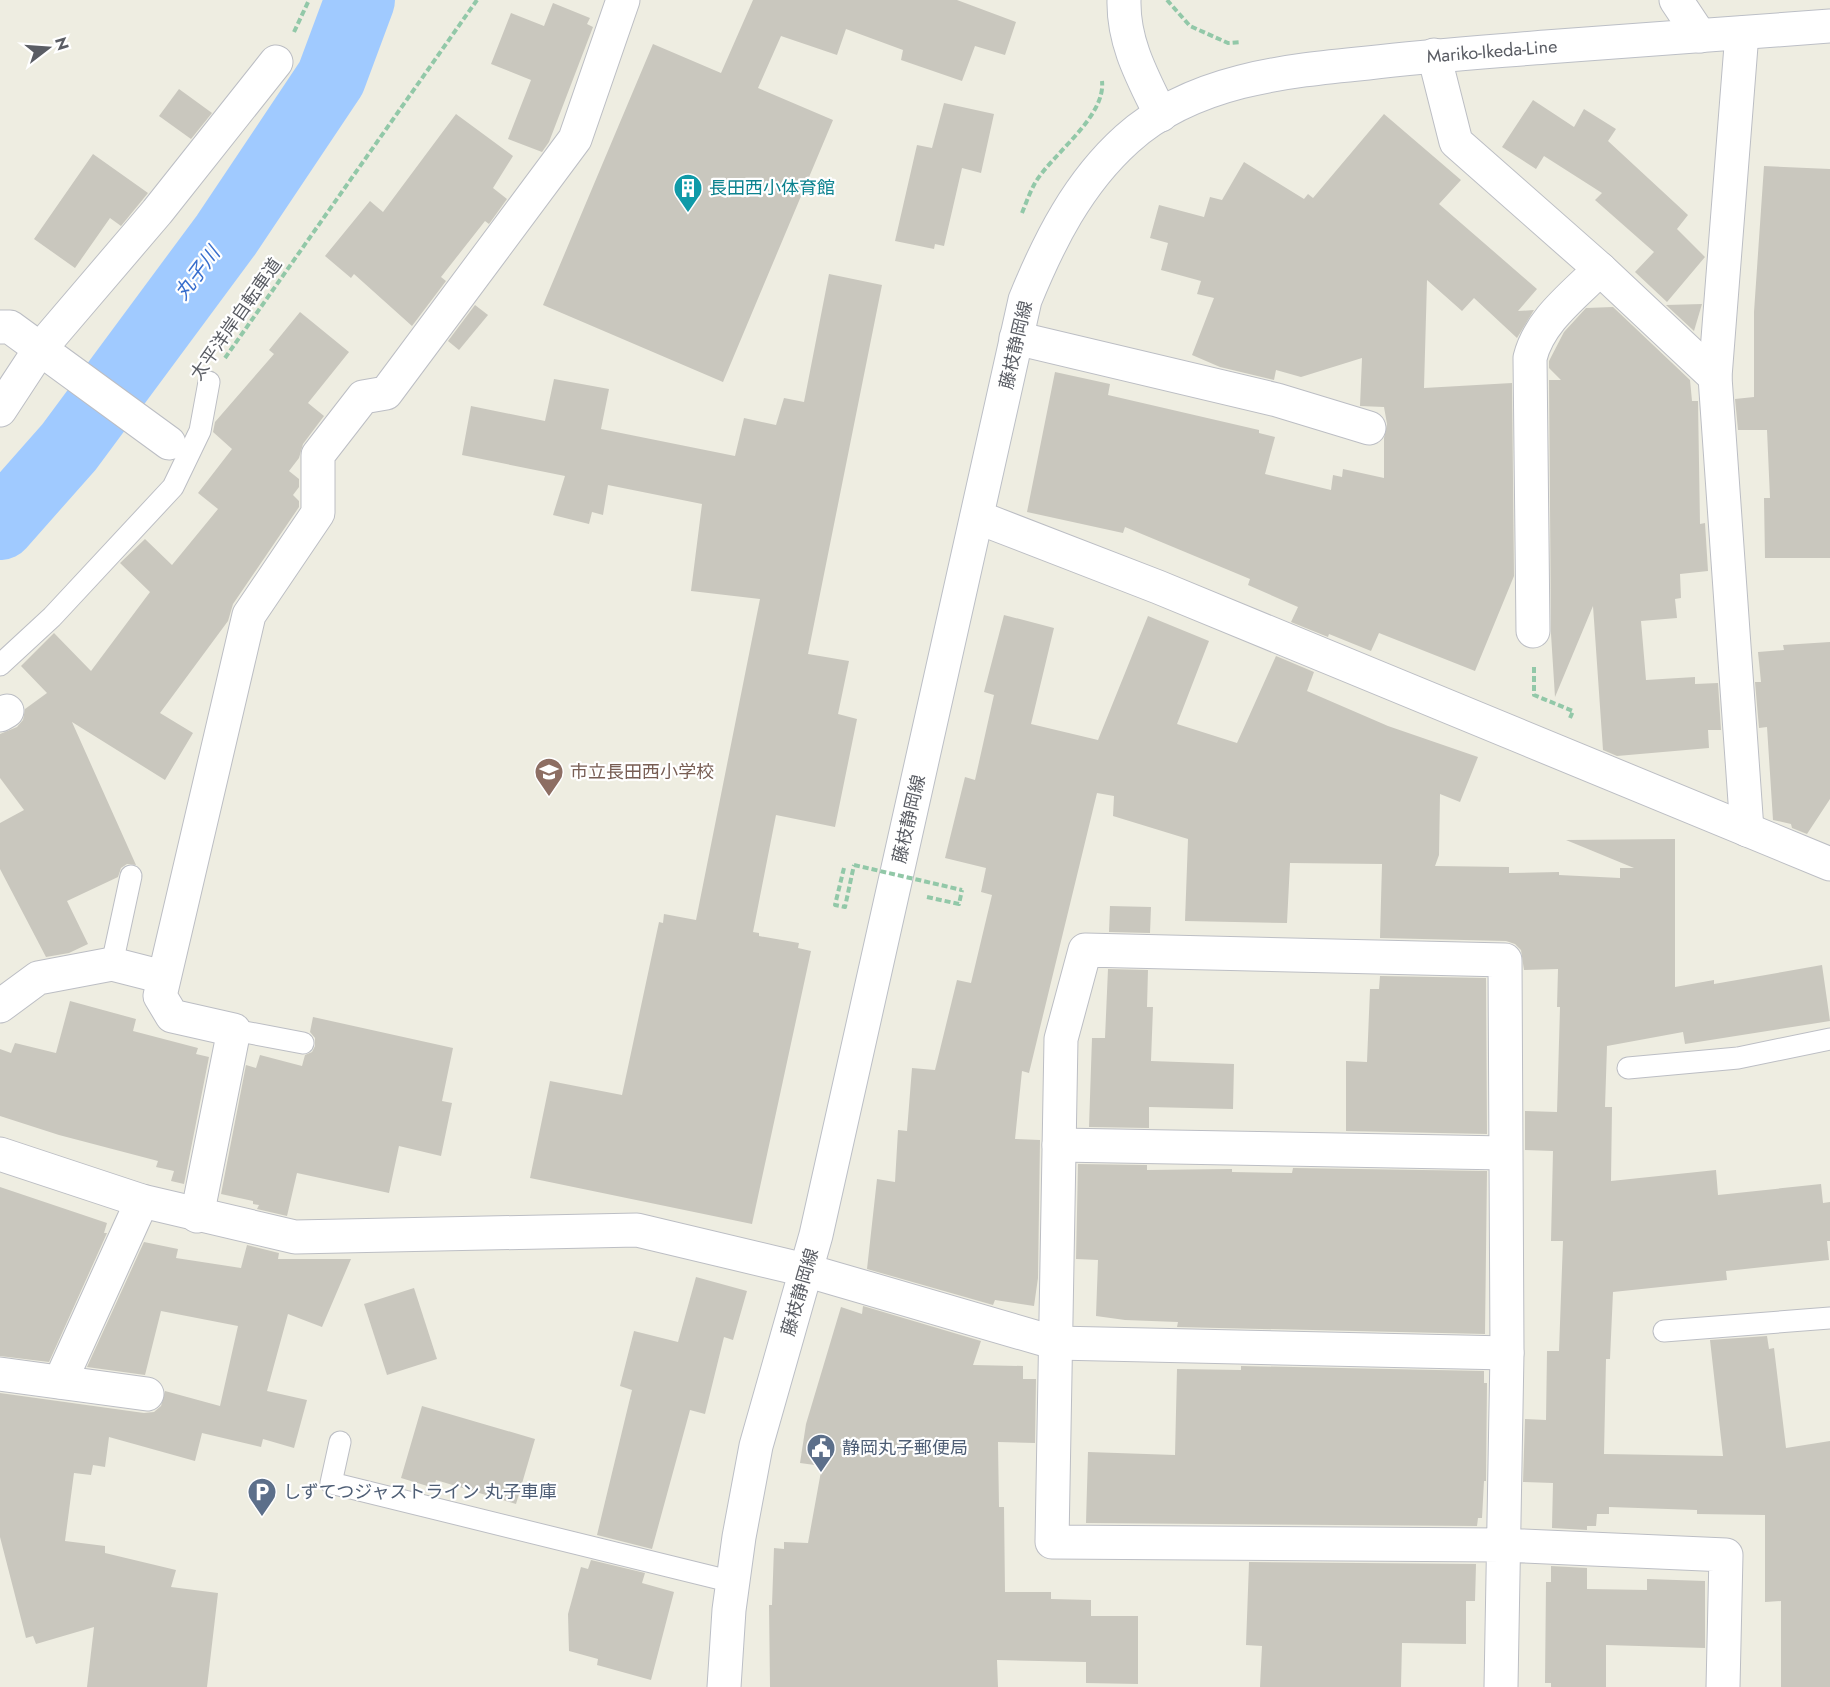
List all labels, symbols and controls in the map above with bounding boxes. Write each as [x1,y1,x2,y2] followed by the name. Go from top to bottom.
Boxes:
[18,18,78,78] north arrow
[1426,33,1558,70] street label: Mariko-Ikeda-Line
[49,34,75,53] text: N
[672,172,704,214] building icon: 長田西小体育館
[709,175,835,201] place label: 長田西小体育館
[168,239,228,306] water label: 丸子川
[184,253,288,385] street label: 太平洋岸自転車道
[993,298,1039,392] street label: 藤枝静岡線
[533,756,565,798] school or university icon: 市立長田西小学校
[570,759,714,785] place label: 市立長田西小学校
[886,772,932,866] street label: 藤枝静岡線
[775,1245,825,1339] street label: 藤枝静岡線
[805,1432,837,1474] public building icon: 静岡丸子郵便局
[842,1435,968,1461] place label: 静岡丸子郵便局
[246,1476,278,1518] parking icon: しずてつジャストライン 丸子車庫
[283,1479,557,1505] place label: しずてつジャストライン 丸子車庫

